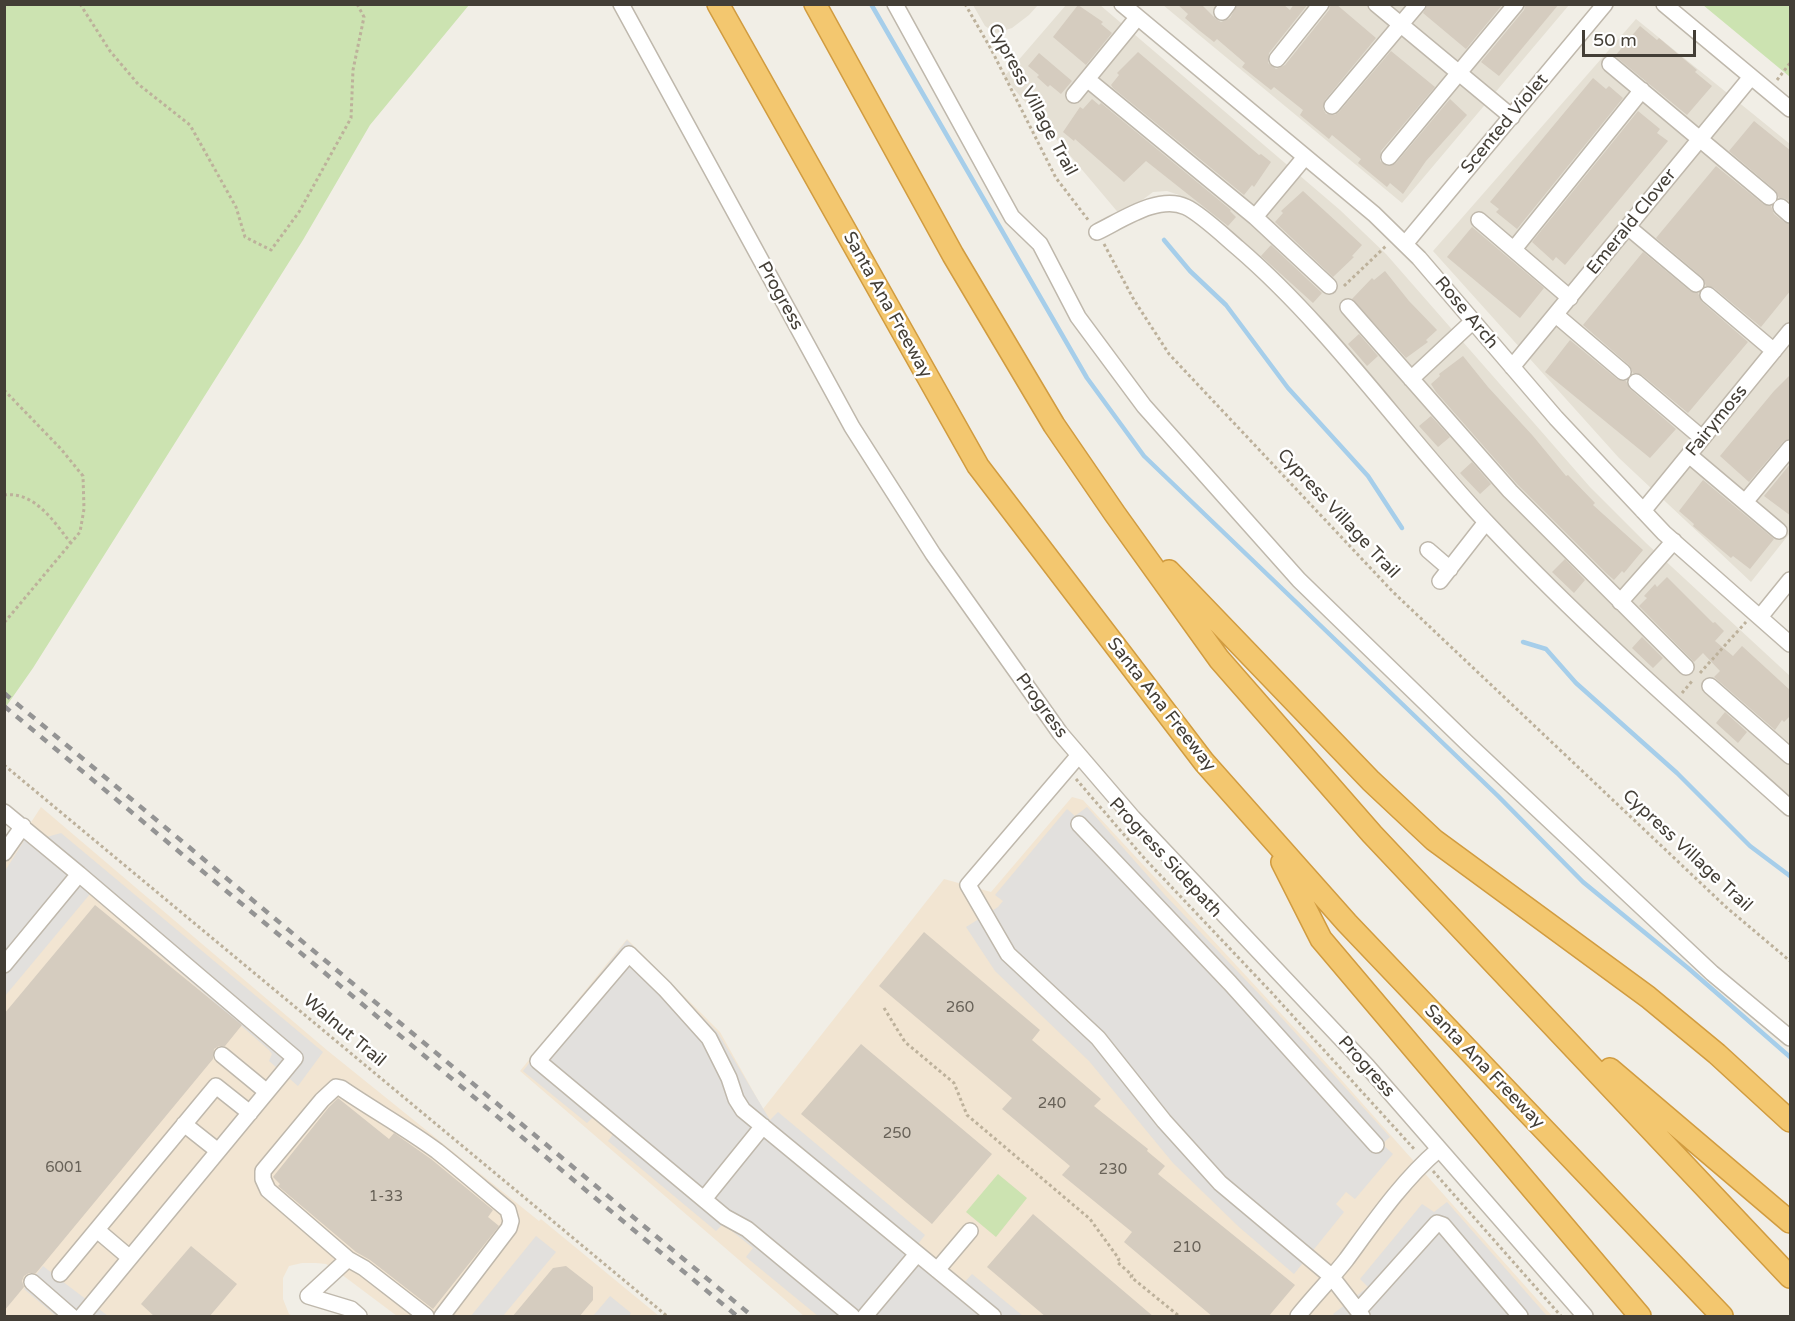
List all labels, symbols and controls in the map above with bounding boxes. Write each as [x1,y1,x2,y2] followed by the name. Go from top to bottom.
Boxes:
[1585,18,1699,56] scale bar
[983,20,1081,180] street label: Cypress Village Trail
[1593,29,1637,51] text: 50 m
[1457,70,1553,178] street label: Scented Violet
[1583,165,1681,279] street label: Emerald Clover
[838,228,936,382] street label: Santa Ana Freeway
[752,258,808,334] street label: Progress
[1430,272,1502,354] street label: Rose Arch
[1682,381,1752,461] street label: Fairymoss
[1272,445,1404,583] street label: Cypress Village Trail
[1102,634,1220,776] street label: Santa Ana Freeway
[1010,669,1072,743] street label: Progress
[1618,785,1756,917] street label: Cypress Village Trail
[1104,794,1226,922] street label: Progress Sidepath
[298,990,390,1072] street label: Walnut Trail
[946,999,974,1017] house number: 260
[1419,1001,1549,1133] street label: Santa Ana Freeway
[1333,1032,1399,1102] street label: Progress
[1038,1095,1066,1113] house number: 240
[883,1125,911,1143] house number: 250
[45,1159,83,1177] house number: 6001
[1099,1161,1127,1179] house number: 230
[369,1188,403,1206] house number: 1-33
[1173,1239,1201,1257] house number: 210

